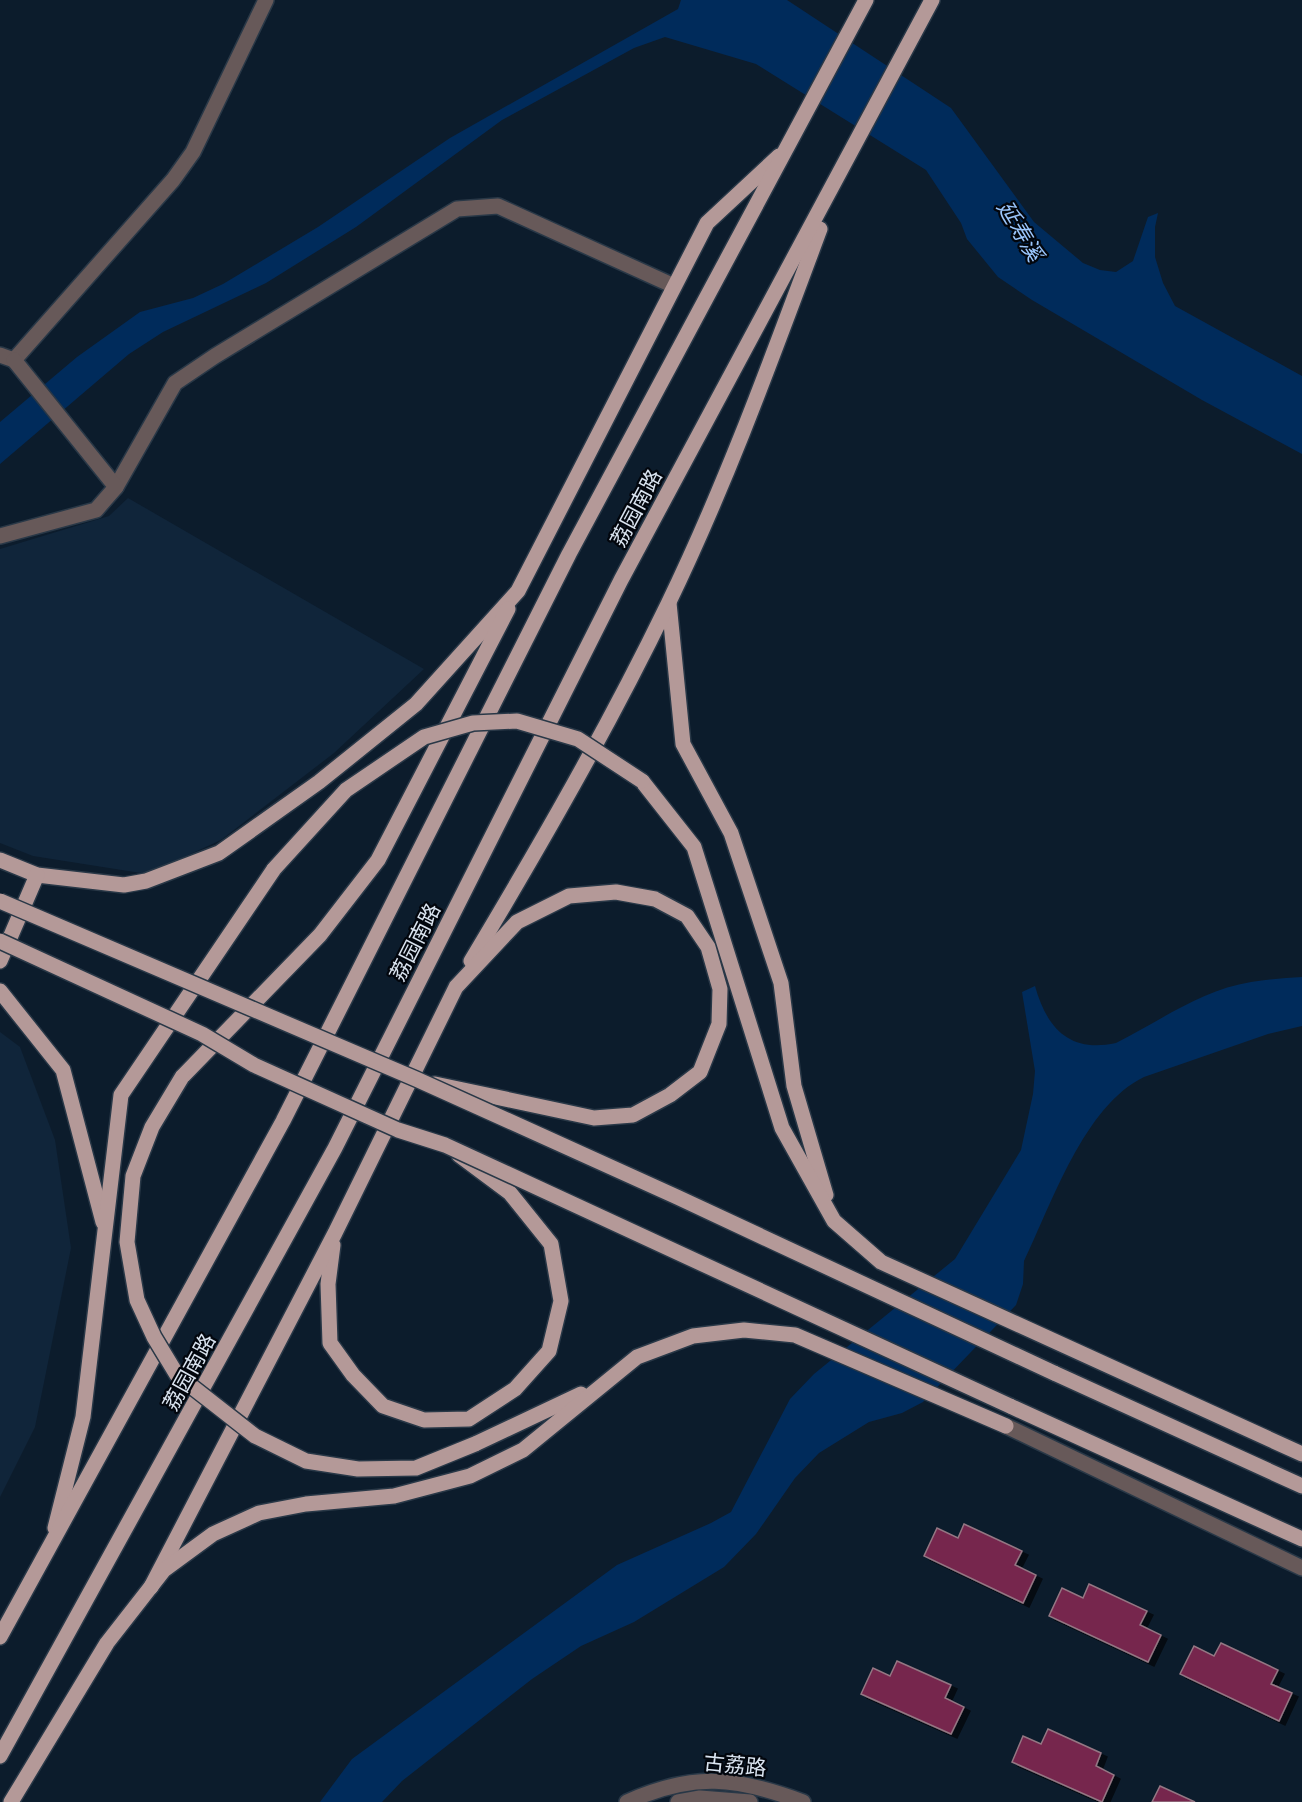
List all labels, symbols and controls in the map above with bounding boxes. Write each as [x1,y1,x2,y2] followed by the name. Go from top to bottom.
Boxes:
[991,196,1050,268] water label: 延寿溪
[605,465,667,551] street label: 荔园南路
[385,899,445,985] street label: 荔园南路
[158,1329,220,1415] street label: 荔园南路
[702,1749,768,1781] street label: 古荔路

